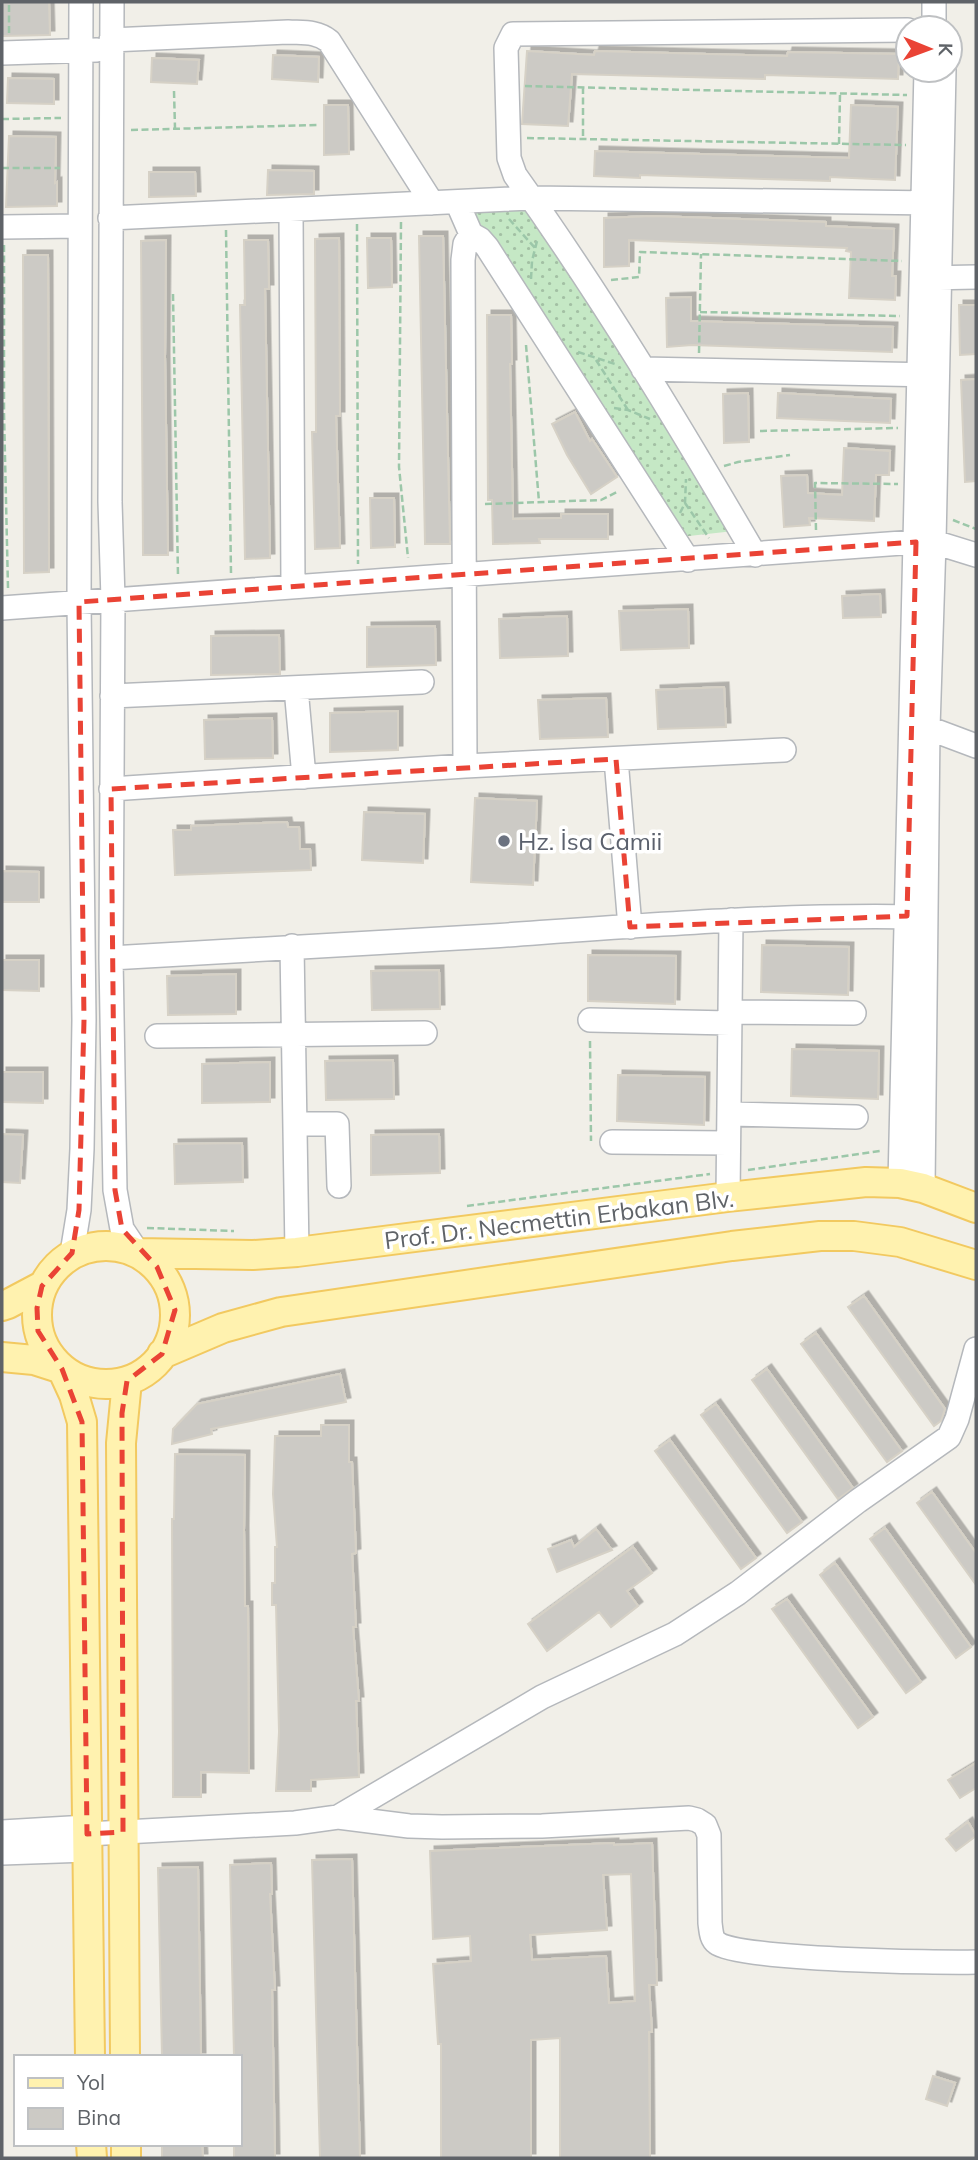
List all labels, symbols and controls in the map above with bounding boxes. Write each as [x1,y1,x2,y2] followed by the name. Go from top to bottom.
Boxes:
[894,14,964,84] north arrow
[934,43,958,57] text: K
[518,826,662,856] place label: Hz. İsa Camii
[496,833,512,849] marker: Hz. İsa Camii
[383,1183,735,1255] street label: Prof. Dr. Necmettin Erbakan Blv.
[14,2055,242,2146] legend
[76,2069,105,2095] text: Yol
[77,2104,121,2130] text: Bina

